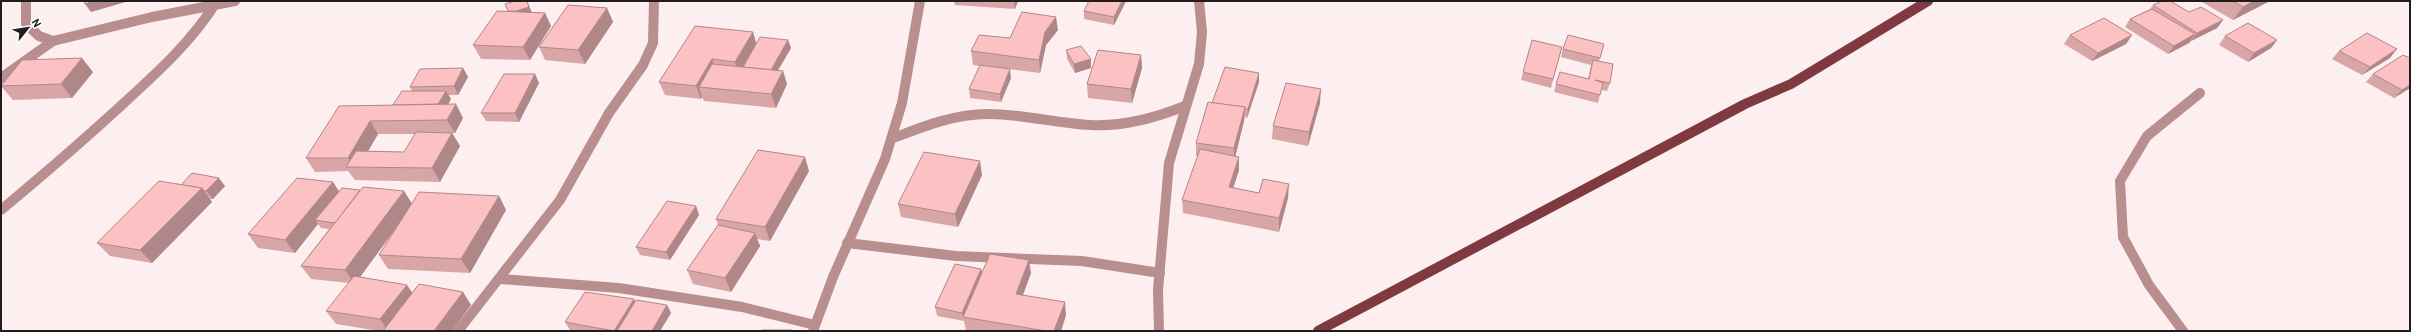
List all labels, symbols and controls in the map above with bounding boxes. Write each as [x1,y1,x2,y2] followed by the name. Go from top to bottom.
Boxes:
[8,8,48,48] north arrow
[30,16,45,29] text: N

